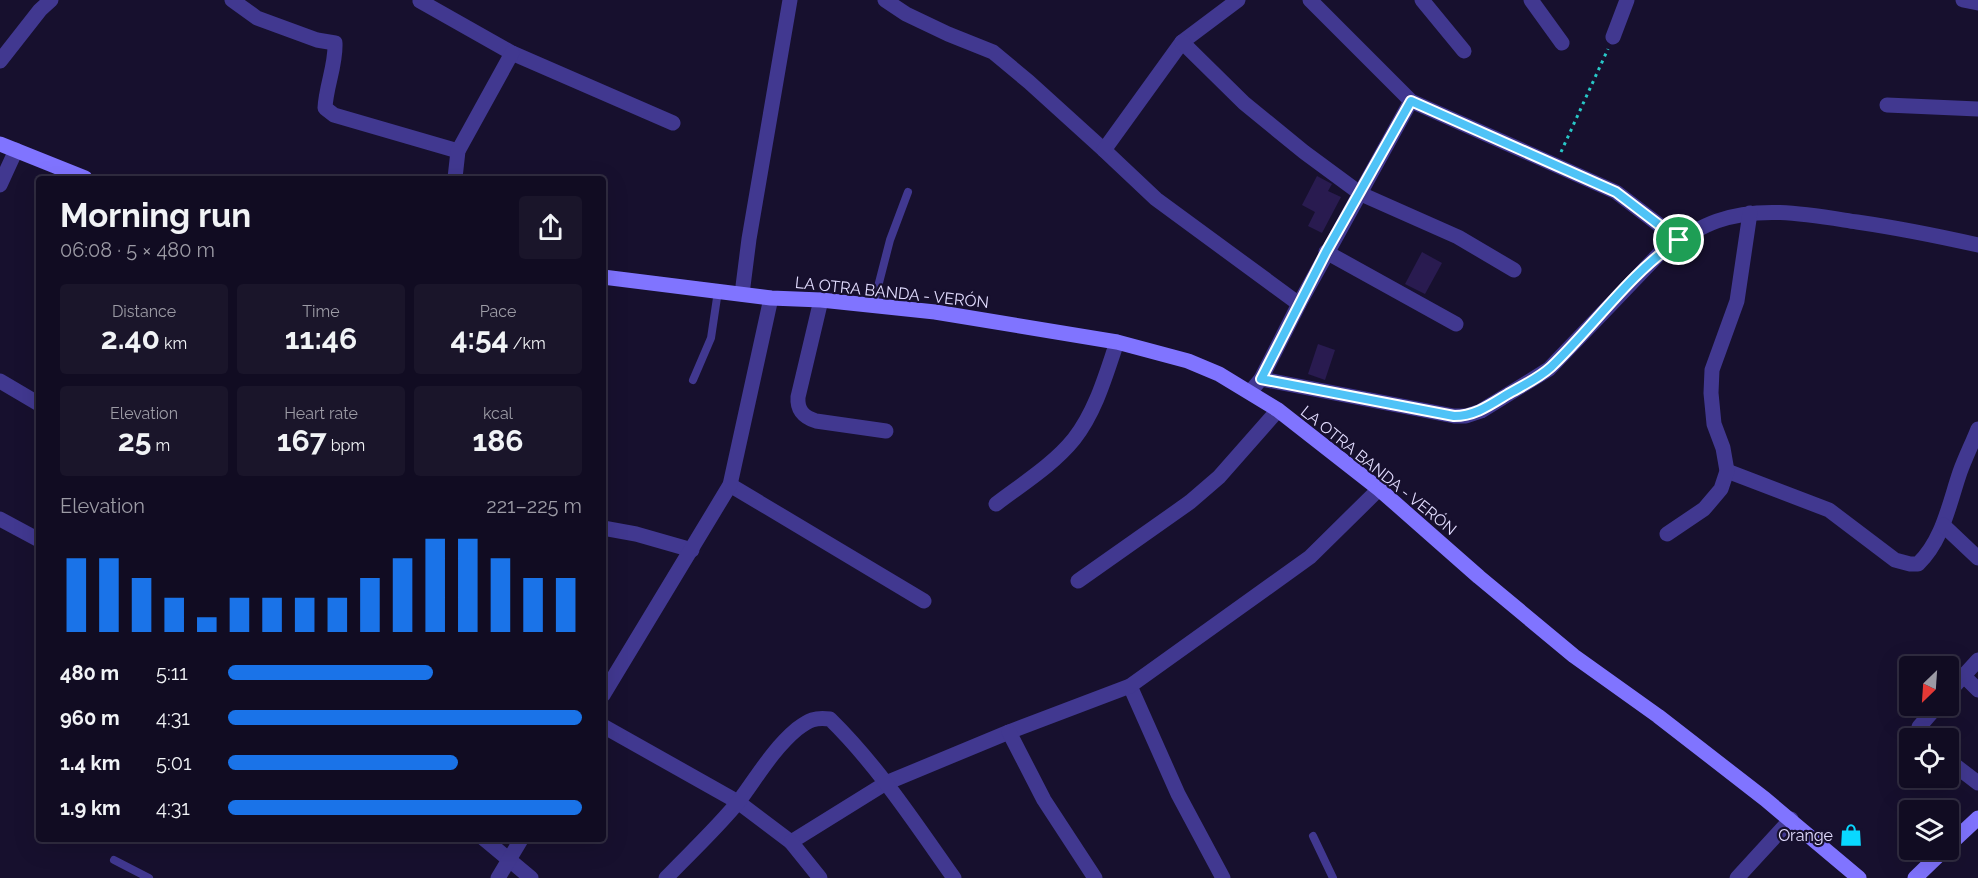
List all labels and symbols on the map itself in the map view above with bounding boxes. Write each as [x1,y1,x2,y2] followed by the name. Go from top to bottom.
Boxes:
[1653,214,1704,265] pin
[794,272,990,312] street label: LA OTRA BANDA - VERÓN
[1297,401,1461,539] street label: LA OTRA BANDA - VERÓN
[1899,656,1959,716] north arrow
[1838,822,1864,848] shop icon: Orange
[1778,826,1833,845] place label: Orange

